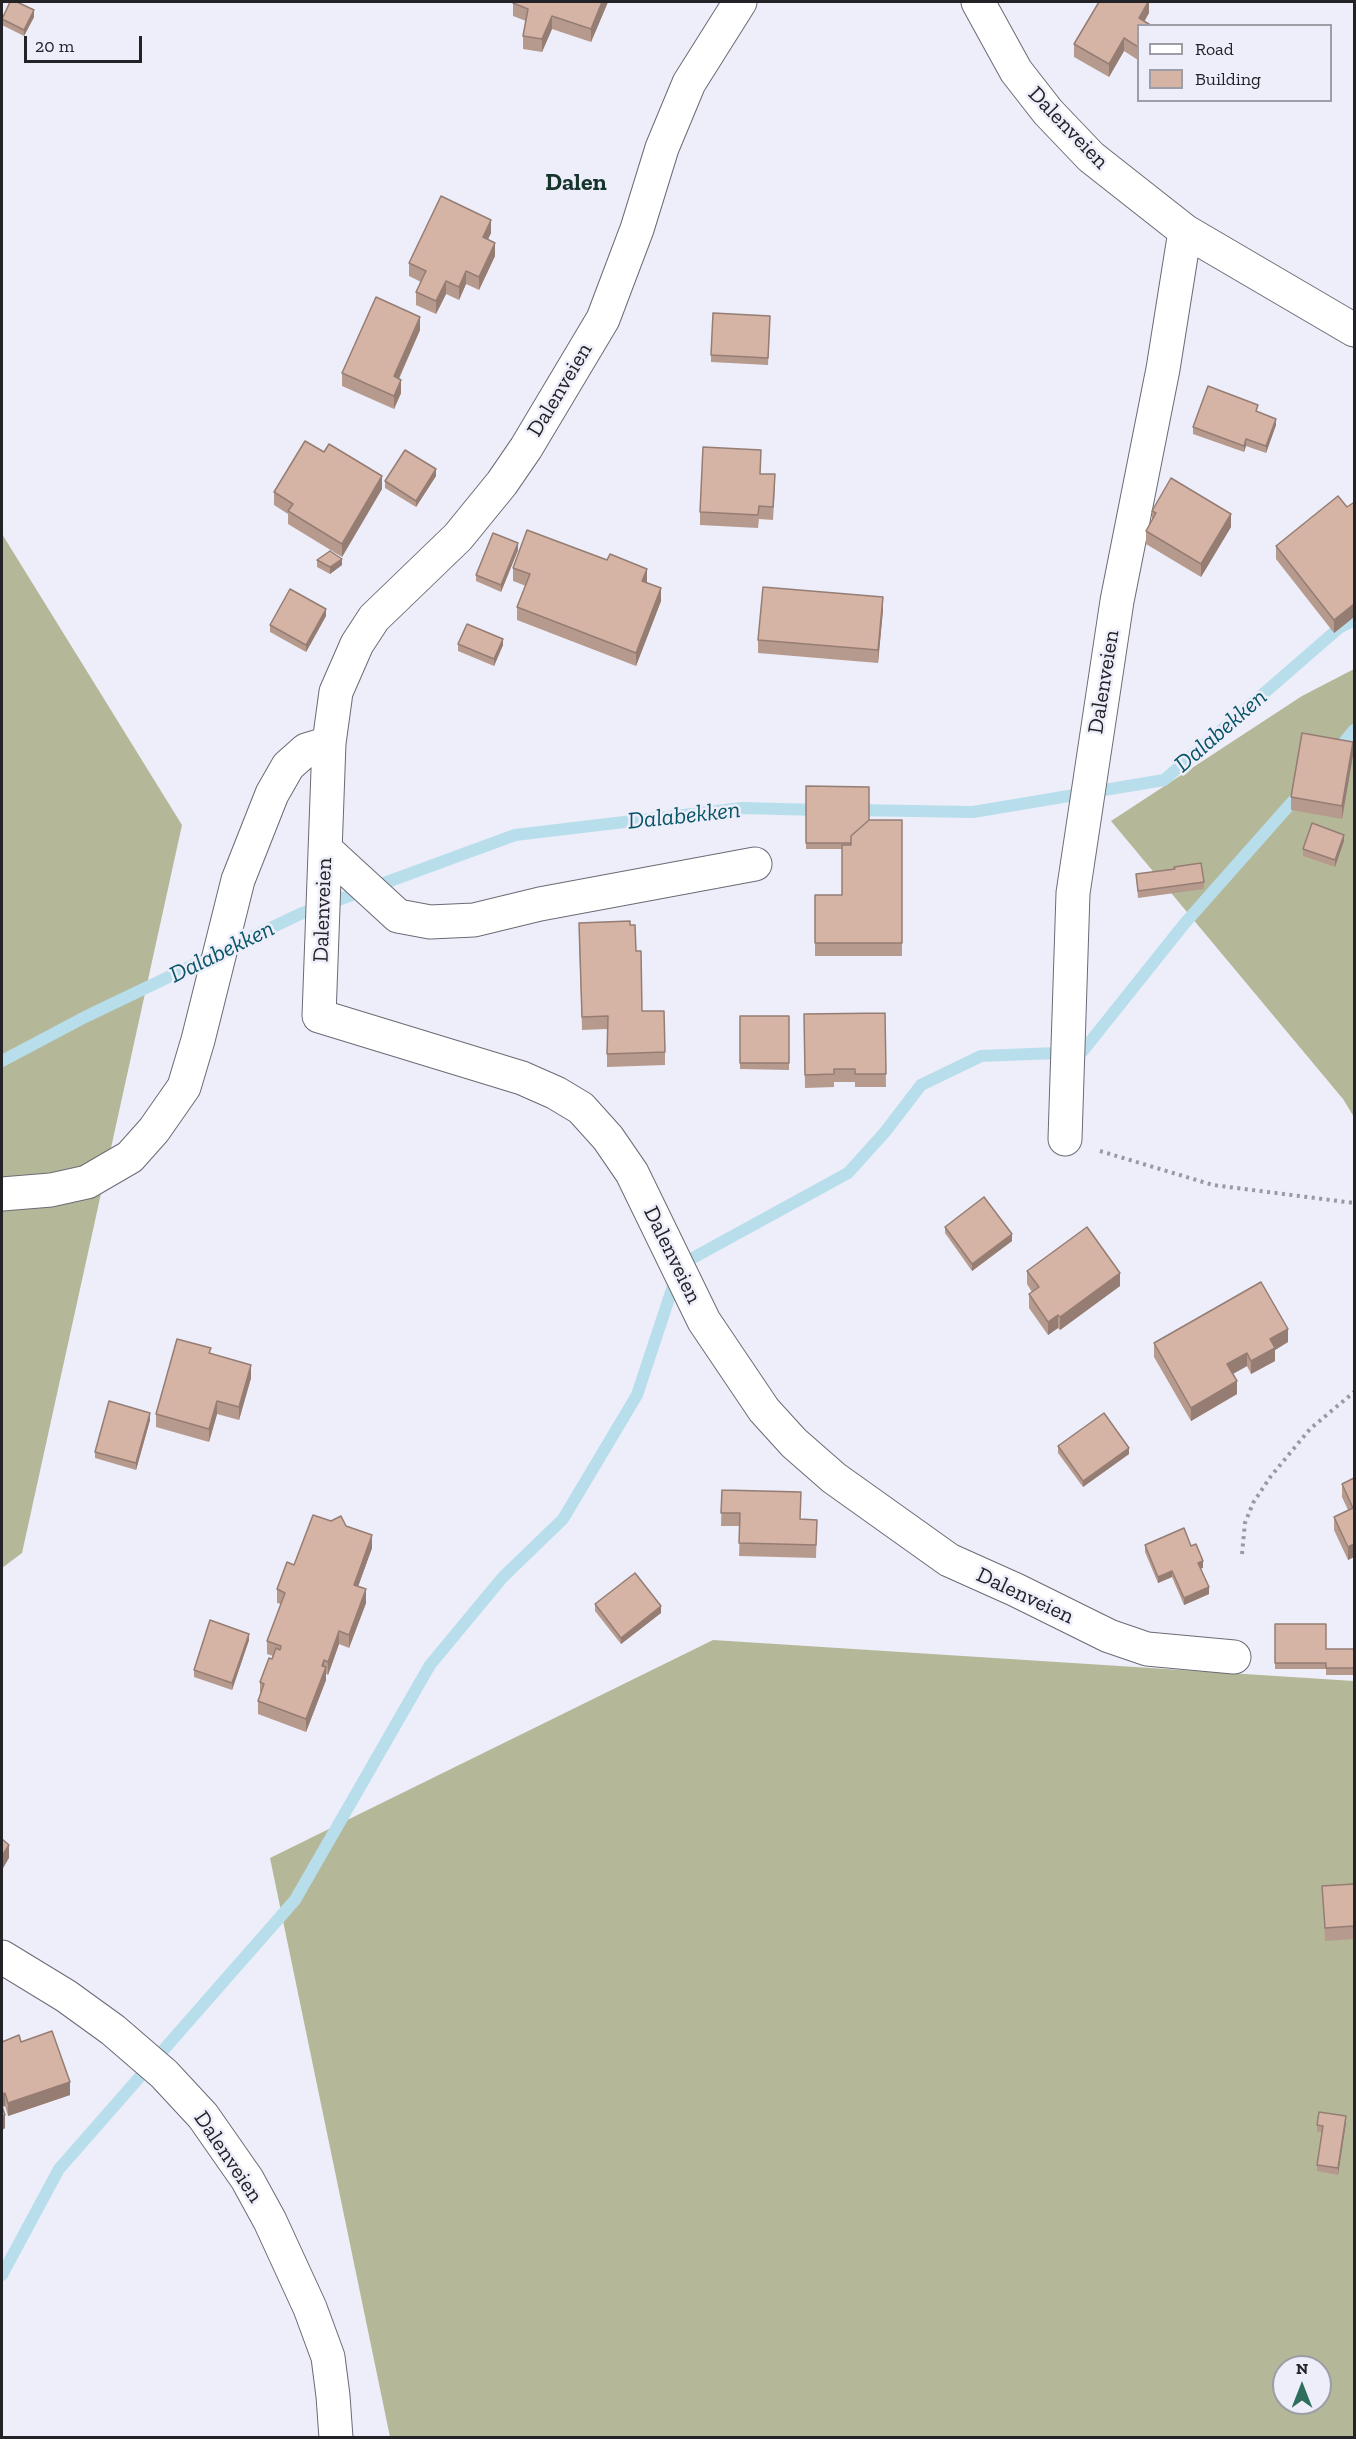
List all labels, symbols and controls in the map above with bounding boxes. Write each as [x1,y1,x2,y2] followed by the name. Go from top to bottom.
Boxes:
[27,24,146,62] scale bar
[1137,24,1332,102] legend
[35,35,74,57] text: 20 m
[1195,38,1234,60] text: Road
[1195,68,1261,90] text: Building
[1022,81,1114,175] street label: Dalenveien
[545,169,607,197] district label: Dalen
[522,338,598,442] street label: Dalenveien
[1083,628,1125,736] street label: Dalenveien
[1169,683,1273,779] water label: Dalabekken
[626,796,742,836] water label: Dalabekken
[308,857,338,963] street label: Dalenveien
[165,914,279,990] water label: Dalabekken
[637,1202,707,1308] street label: Dalenveien
[972,1562,1078,1630] street label: Dalenveien
[188,2106,268,2208] street label: Dalenveien
[1272,2355,1332,2415] north arrow
[1296,2359,1308,2378] text: N

